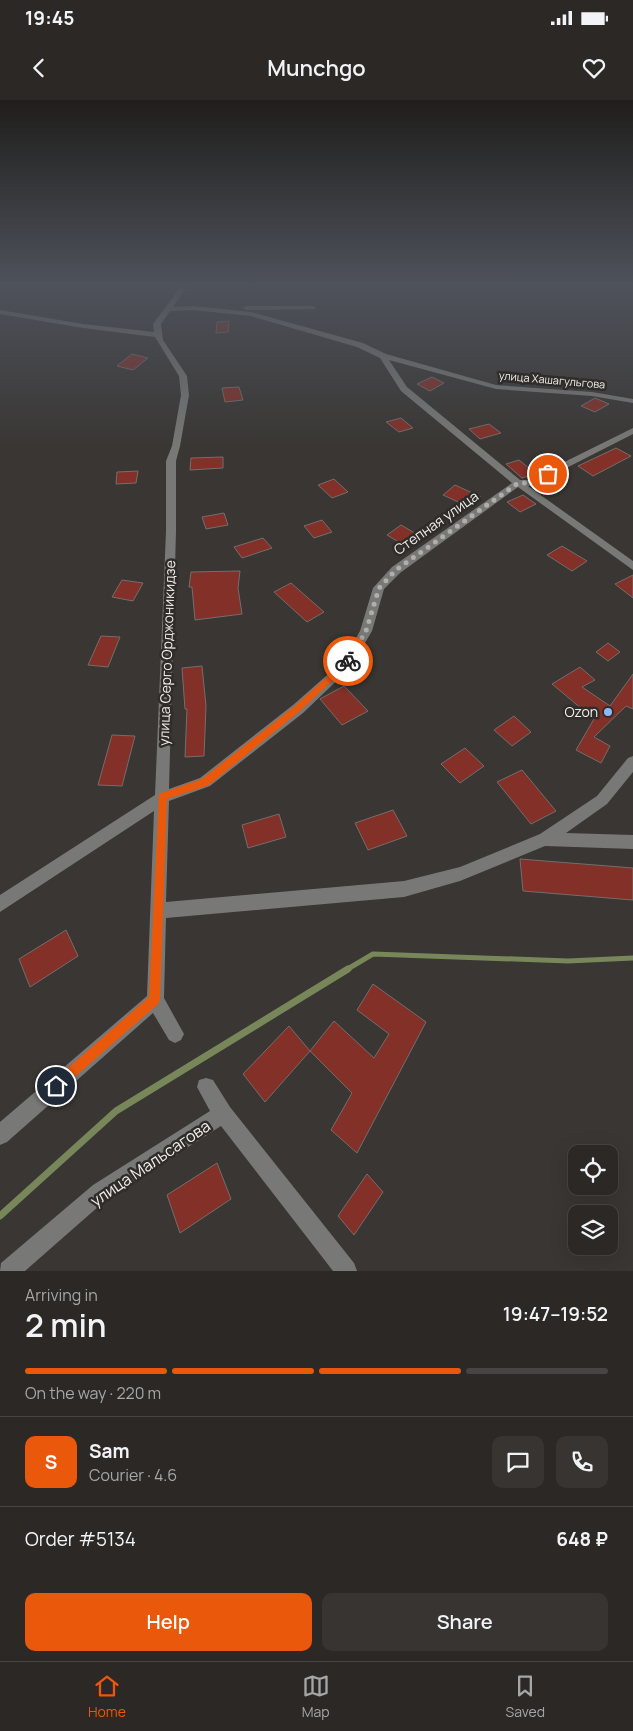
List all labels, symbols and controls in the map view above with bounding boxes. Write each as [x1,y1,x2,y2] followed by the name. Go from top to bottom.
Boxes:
[25,5,74,31] text: 19:45
[267,53,366,83] text: Munchgo
[25,54,53,82] icon: back
[580,54,608,82] icon: heart
[498,367,606,392] street label: улица Хашагульгова
[527,453,569,495] pin
[534,460,562,488] icon: bag
[390,486,482,559] street label: Степная улица
[154,560,179,746] street label: улица Серго Орджоникидзе
[323,636,373,686] courier
[334,647,362,675] icon: bike
[564,702,598,721] place label: Ozon
[602,706,614,718] marker: Ozon
[35,1065,77,1107] pin
[42,1072,70,1100] icon: home
[86,1115,214,1211] street label: улица Мальсагова
[568,1145,618,1255] map controls
[568,1145,618,1195] button: locate
[568,1205,618,1255] button: layers
[25,1284,98,1306] text: Arriving in
[503,1301,608,1327] text: 19:47–19:52
[25,1303,107,1347] text: 2 min
[25,1382,161,1404] text: On the way · 220 m
[492,1436,544,1488] button: chat
[556,1436,608,1488] button: phone
[89,1438,130,1464] text: Sam
[45,1449,57,1475] text: S
[89,1464,177,1486] text: Courier · 4.6
[25,1526,136,1552] text: Order #5134
[556,1526,608,1552] text: 648 ₽
[25,1593,312,1651] button: Help
[322,1593,608,1651] button: Share
[88,1672,126,1721] tab: Home
[302,1672,330,1721] tab: Map
[506,1672,545,1721] tab: Saved

